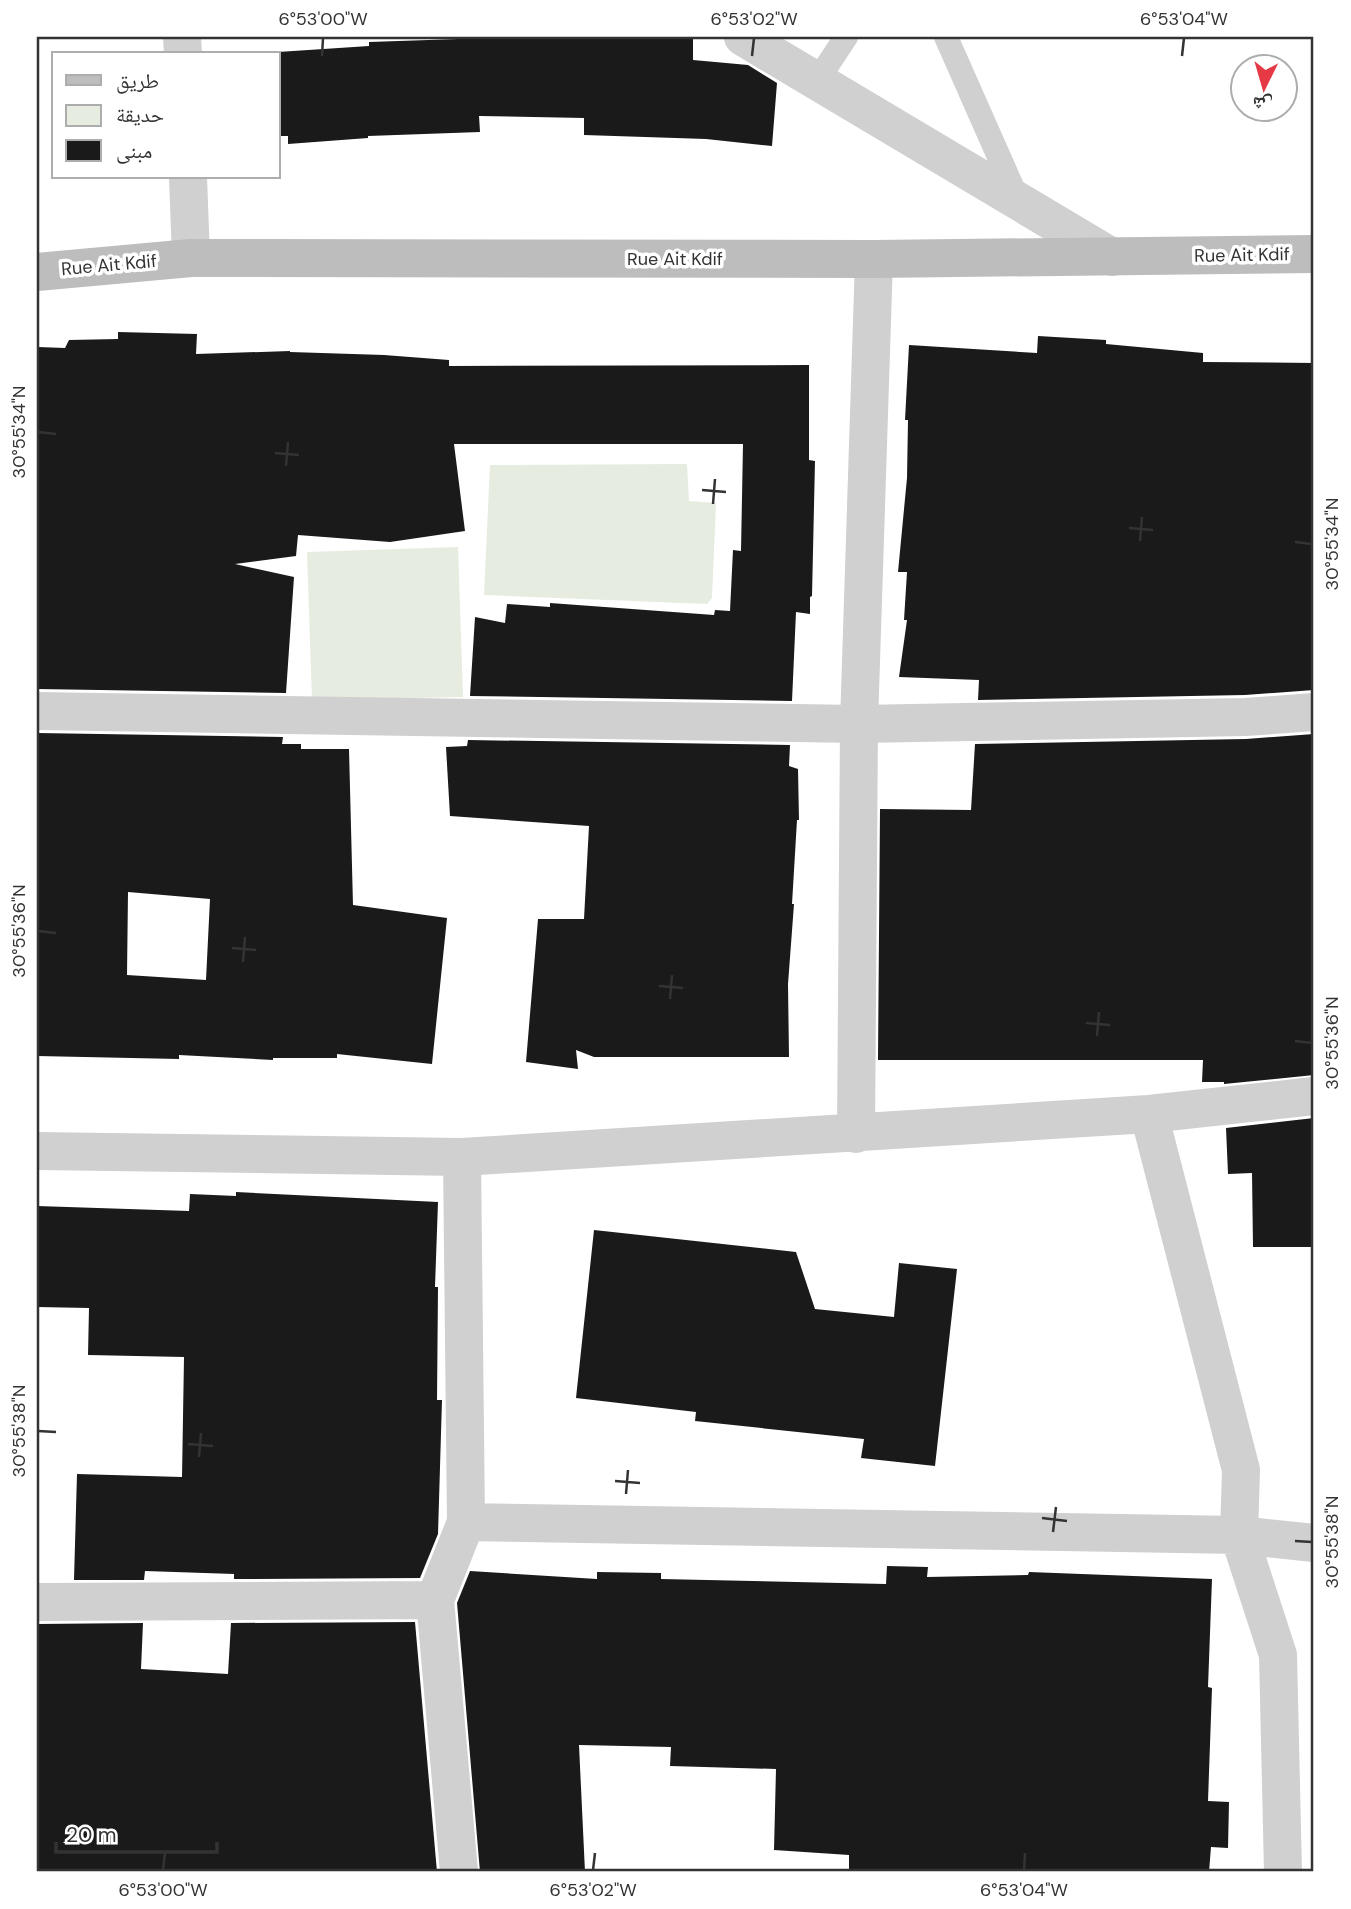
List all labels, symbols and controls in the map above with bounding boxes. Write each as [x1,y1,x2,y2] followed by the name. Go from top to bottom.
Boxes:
[278,7,368,31] text: 6°53'00"W
[710,7,798,31] text: 6°53'02"W
[1140,7,1228,31] text: 6°53'04"W
[52,52,280,178] legend
[1228,52,1298,122] north arrow
[116,67,159,95] text: طريق
[1251,91,1274,118] text: ش
[116,101,164,129] text: حديقة
[116,137,152,165] text: مبنى
[1194,242,1290,268] street label: Rue Ait Kdif
[627,247,723,271] street label: Rue Ait Kdif
[60,249,158,281] street label: Rue Ait Kdif
[7,386,31,478] text: 30°55'34"N
[1320,498,1344,590] text: 30°55'34"N
[7,884,31,978] text: 30°55'36"N
[1320,996,1344,1090] text: 30°55'36"N
[7,1385,31,1477] text: 30°55'38"N
[1320,1496,1344,1588] text: 30°55'38"N
[56,1811,217,1855] scale bar
[66,1821,117,1849] text: 20 m
[118,1878,208,1902] text: 6°53'00"W
[549,1878,637,1902] text: 6°53'02"W
[980,1878,1068,1902] text: 6°53'04"W

